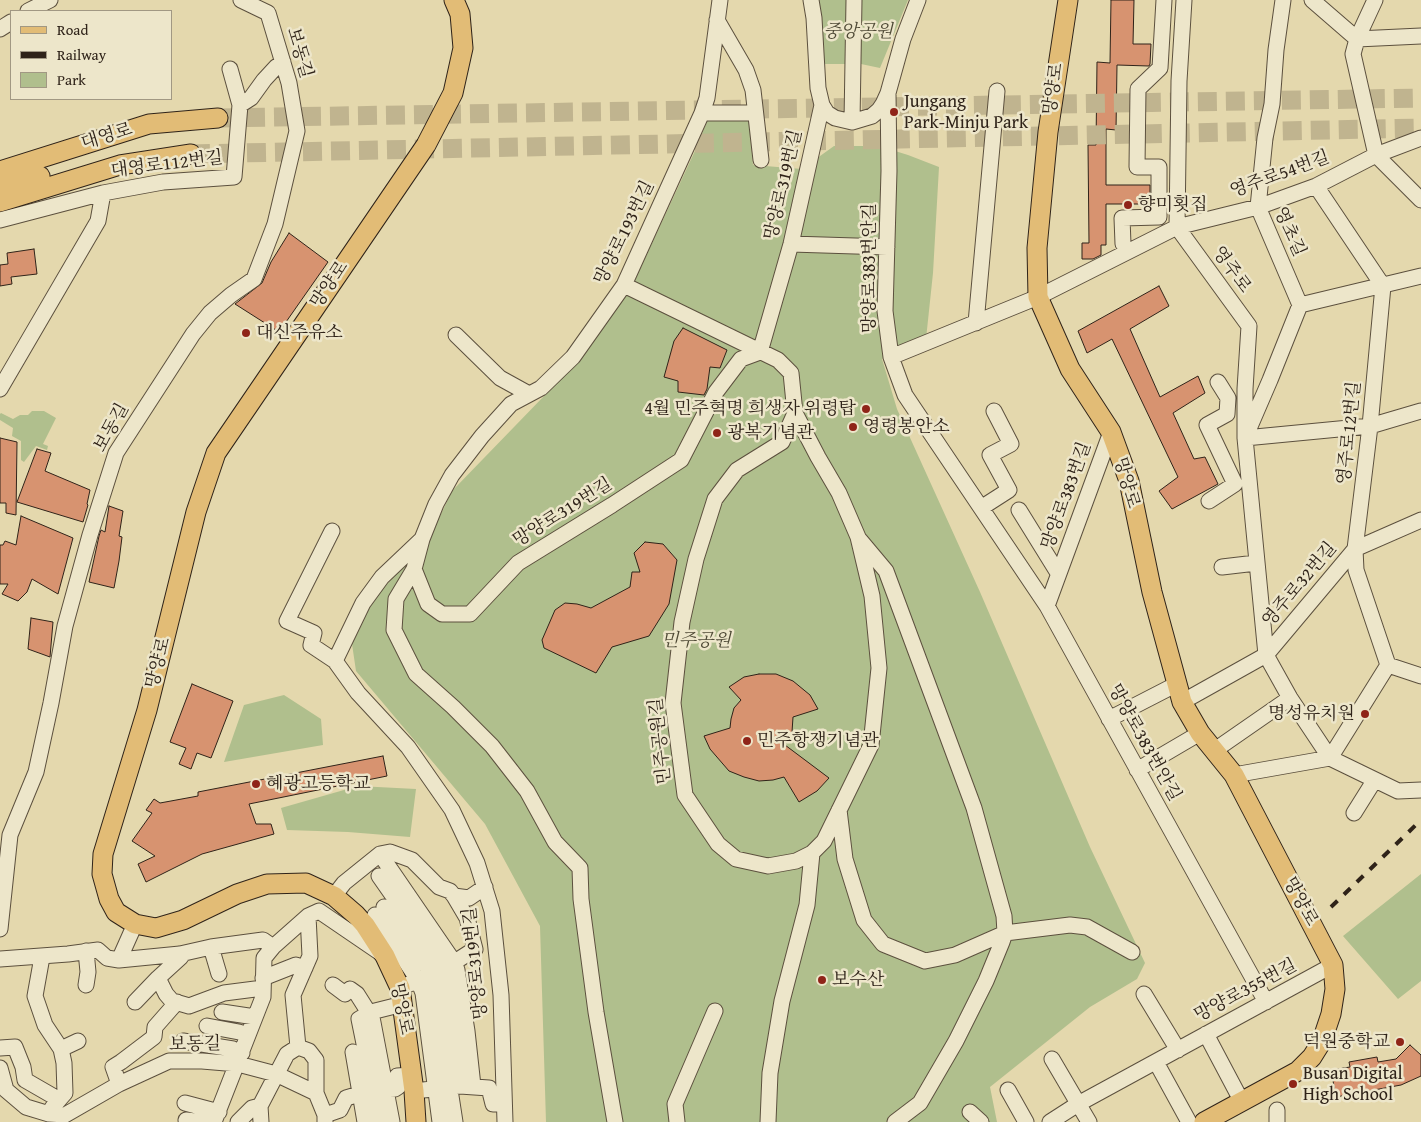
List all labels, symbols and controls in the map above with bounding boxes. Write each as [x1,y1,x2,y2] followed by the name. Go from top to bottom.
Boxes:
[10,10,172,100] legend
[57,19,88,40] text: Road
[823,21,893,43] park label: 중앙공원
[281,25,317,81] street label: 보동길
[57,44,106,65] text: Railway
[1040,62,1068,116] street label: 망양로
[57,69,86,90] text: Park
[904,91,1028,134] place label: Jungang Park-Minju Park
[888,106,900,118] marker: Jungang Park-Minju Park
[79,119,135,155] street label: 대영로
[761,128,807,242] street label: 망양로319번길
[110,147,224,183] street label: 대영로112번길
[1227,147,1333,203] street label: 영주로54번길
[591,178,659,288] street label: 망양로193번길
[1138,194,1208,216] place label: 향미횟집
[1122,199,1134,211] marker: 향미횟집
[859,203,881,333] street label: 망양로383번안길
[1269,204,1309,260] street label: 영초길
[1207,243,1255,297] street label: 영주로
[306,257,354,313] street label: 망양로
[256,322,343,344] place label: 대신주유소
[240,327,252,339] marker: 대신주유소
[1334,380,1366,486] street label: 영주로12번길
[644,398,856,420] place label: 4월 민주혁명 희생자 위령탑
[90,400,134,456] street label: 보동길
[860,403,872,415] marker: 4월 민주혁명 희생자 위령탑
[863,416,950,438] place label: 영령봉안소
[847,421,859,433] marker: 영령봉안소
[727,422,814,444] place label: 광복기념관
[711,427,723,439] marker: 광복기념관
[1038,439,1096,553] street label: 망양로383번길
[1108,455,1144,511] street label: 망양로
[509,474,617,552] street label: 망양로319번길
[1258,538,1342,632] street label: 영주로32번길
[661,630,731,652] park label: 민주공원
[142,635,176,691] street label: 망양로
[1103,681,1185,805] street label: 망양로383번안길
[646,697,676,785] street label: 민주공원길
[1268,703,1355,725] place label: 명성유치원
[1359,708,1371,720] marker: 명성유치원
[757,730,879,752] place label: 민주항쟁기념관
[741,735,753,747] marker: 민주항쟁기념관
[266,773,370,795] place label: 혜광고등학교
[250,778,262,790] marker: 혜광고등학교
[1278,874,1322,930] street label: 망양로
[459,906,493,1020] street label: 망양로319번길
[1191,955,1301,1027] street label: 망양로355번길
[832,969,884,991] place label: 보수산
[816,974,828,986] marker: 보수산
[385,981,417,1037] street label: 망양로
[1303,1031,1390,1053] place label: 덕원중학교
[169,1034,221,1056] street label: 보동길
[1394,1036,1406,1048] marker: 덕원중학교
[1303,1063,1403,1106] place label: Busan Digital High School
[1287,1078,1299,1090] marker: Busan Digital High School

